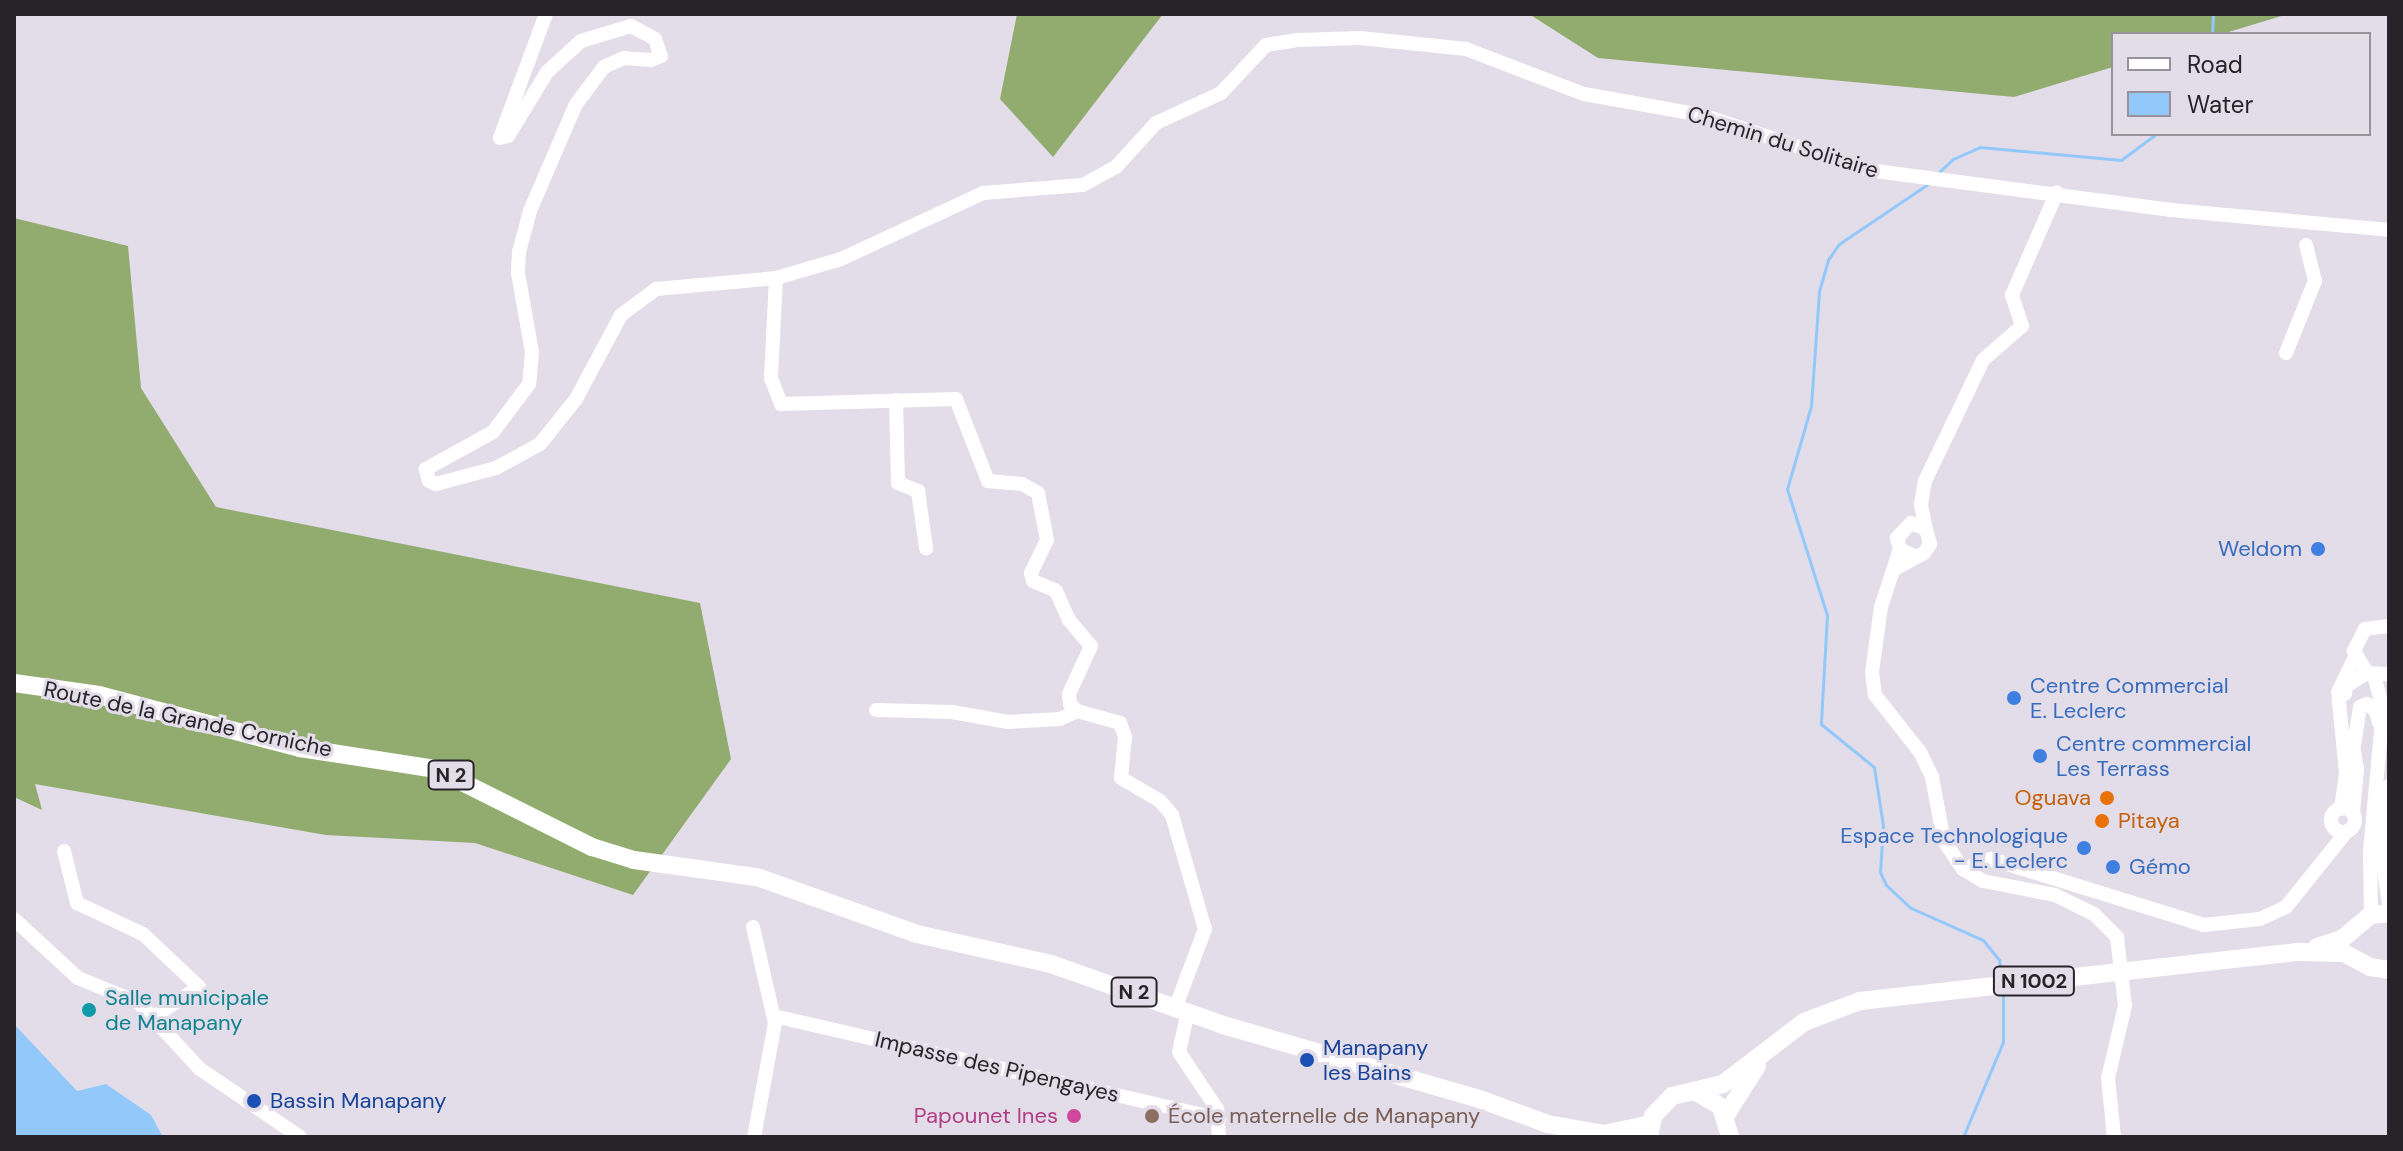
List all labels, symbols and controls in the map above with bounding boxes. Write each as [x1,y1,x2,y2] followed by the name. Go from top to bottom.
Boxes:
[2111,32,2371,136] legend
[2187,49,2243,80] text: Road
[2187,89,2253,120] text: Water
[1684,100,1882,184] street label: Chemin du Solitaire
[2218,536,2302,562] place label: Weldom
[2309,540,2327,558] marker: Weldom
[2030,672,2229,724] place label: Centre Commercial E. Leclerc
[42,676,334,762] street label: Route de la Grande Corniche
[2005,689,2023,707] marker: Centre Commercial E. Leclerc
[2056,730,2251,782] place label: Centre commercial Les Terrass
[2031,747,2049,765] marker: Centre commercial Les Terrass
[427,759,475,791] road number: N 2
[2015,785,2091,811] place label: Oguava
[2098,789,2116,807] marker: Oguava
[2118,808,2180,834] place label: Pitaya
[2093,812,2111,830] marker: Pitaya
[1840,822,2068,874] place label: Espace Technologique - E. Leclerc
[2075,839,2093,857] marker: Espace Technologique - E. Leclerc
[2129,854,2191,880] place label: Gémo
[2104,858,2122,876] marker: Gémo
[1992,965,2076,997] road number: N 1002
[1110,976,1158,1008] road number: N 2
[105,984,269,1036] place label: Salle municipale de Manapany
[80,1001,98,1019] marker: Salle municipale de Manapany
[872,1026,1122,1108] street label: Impasse des Pipengayes
[1323,1034,1428,1086] place label: Manapany les Bains
[1298,1051,1316,1069] marker: Manapany les Bains
[270,1088,446,1114] place label: Bassin Manapany
[245,1092,263,1110] marker: Bassin Manapany
[914,1103,1058,1129] place label: Papounet Ines
[1168,1103,1480,1129] place label: École maternelle de Manapany
[1065,1107,1083,1125] marker: Papounet Ines
[1143,1107,1161,1125] marker: École maternelle de Manapany

